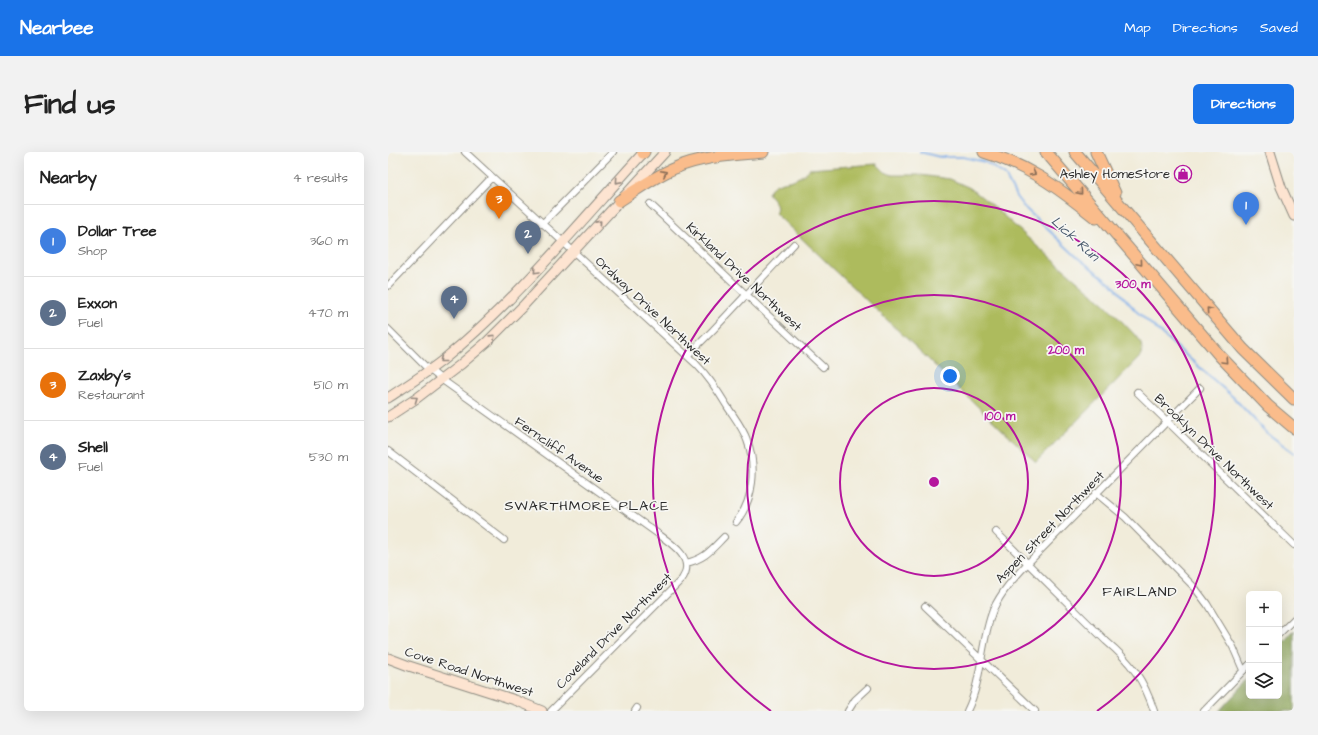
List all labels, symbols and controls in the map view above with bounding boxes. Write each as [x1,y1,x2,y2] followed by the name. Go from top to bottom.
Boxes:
[20,15,94,42] text: Nearbee
[1124,18,1151,38] text: Map
[1173,18,1238,38] text: Directions
[1260,18,1298,38] text: Saved
[1193,84,1294,124] button: Directions
[24,85,115,124] text: Find us
[1173,164,1193,184] shop icon: Ashley HomeStore
[1060,165,1170,184] place label: Ashley HomeStore
[40,166,97,190] text: Nearby
[1029,168,1036,175] one-way arrow
[293,169,348,187] text: 4 results
[660,170,668,178] one-way arrow
[615,176,622,184] one-way arrow
[486,186,512,219] pin: 3
[1076,188,1083,195] one-way arrow
[1233,192,1259,225] pin: 1
[1046,212,1104,267] water label: Lick Run
[682,219,806,336] street label: Kirkland Drive Northwest
[594,220,602,228] one-way arrow
[78,221,157,242] text: Dollar Tree
[515,221,541,254] pin: 2
[52,232,54,250] text: 1
[310,232,348,250] text: 360 m
[78,242,107,260] text: Shop
[591,253,715,371] street label: Ordway Drive Northwest
[1136,258,1143,266] one-way arrow
[533,266,541,274] one-way arrow
[1114,276,1151,293] text: 300 m
[441,286,467,319] pin: 4
[78,293,117,314] text: Exxon
[49,304,57,322] text: 2
[308,304,348,322] text: 470 m
[1207,308,1214,315] one-way arrow
[78,314,103,332] text: Fuel
[488,334,496,342] one-way arrow
[1047,342,1085,359] text: 200 m
[439,356,446,363] one-way arrow
[1220,356,1228,364] one-way arrow
[78,365,131,386] text: Zaxby's
[940,366,960,386] your location
[50,376,56,394] text: 3
[314,376,348,394] text: 510 m
[78,386,145,404] text: Restaurant
[1149,390,1278,515] street label: Brooklyn Drive Northwest
[411,396,418,404] one-way arrow
[985,408,1016,425] text: 100 m
[511,413,607,487] street label: Ferncliff Avenue
[78,437,108,458] text: Shell
[49,448,57,466] text: 4
[309,448,348,466] text: 530 m
[78,458,103,476] text: Fuel
[991,466,1109,587] street label: Aspen Street Northwest
[927,475,941,489] centre of rings
[505,496,669,516] district label: SWARTHMORE PLACE
[552,568,677,693] street label: Coveland Drive Northwest
[1102,582,1178,602] district label: FAIRLAND
[1246,591,1282,699] map controls
[1246,591,1282,627] button: +
[1246,627,1282,663] button: −
[402,643,536,702] street label: Cove Road Northwest
[1246,663,1282,699] button: layers

